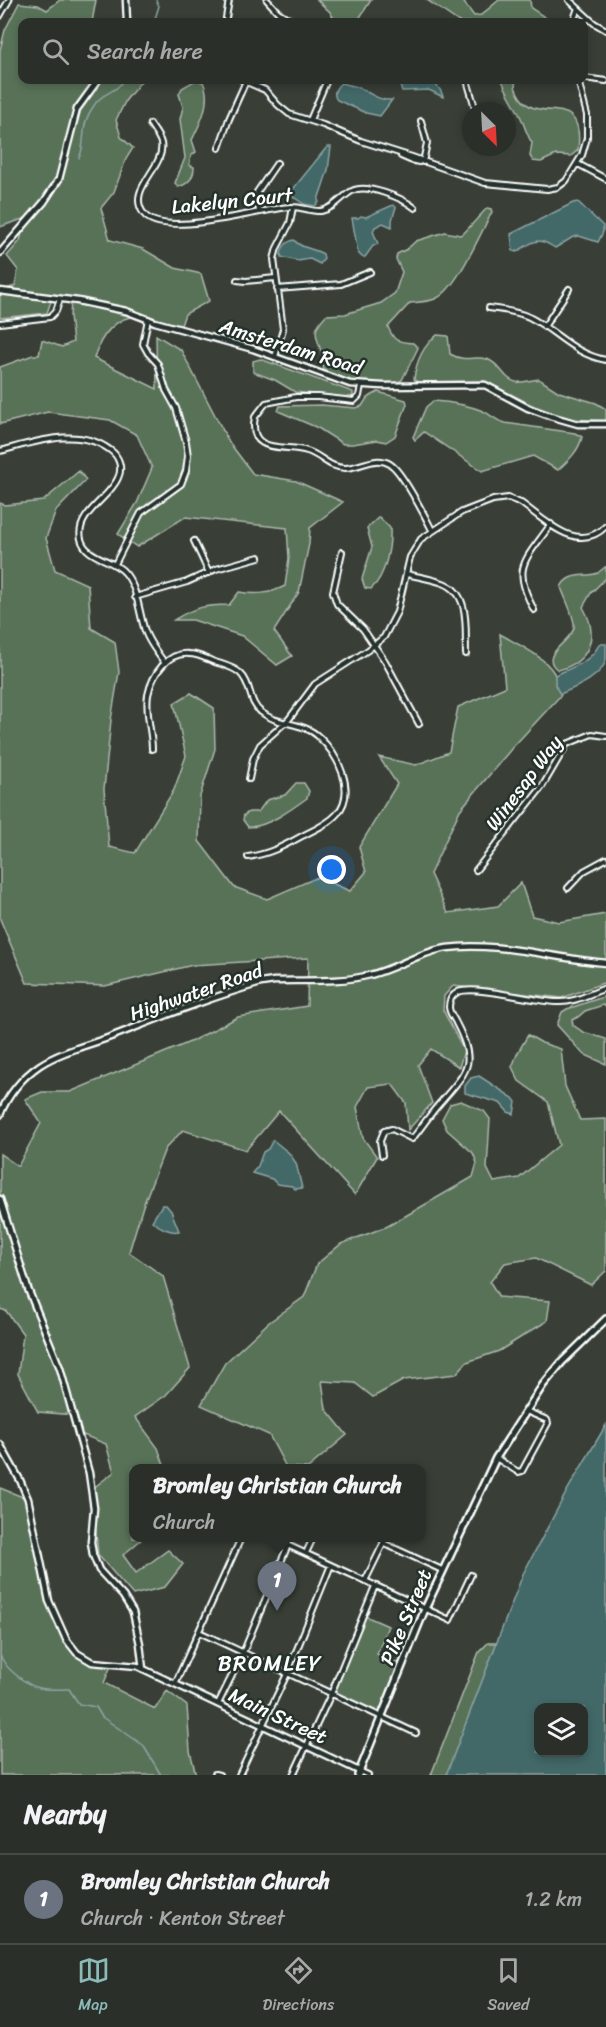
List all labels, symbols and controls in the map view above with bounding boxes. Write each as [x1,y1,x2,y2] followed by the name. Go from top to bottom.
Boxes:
[18,18,588,84] search box
[87,32,203,71] text: Search here
[39,35,72,68] icon: search
[462,102,516,156] north arrow
[170,177,295,225] street label: Lakelyn Court
[214,308,368,386] street label: Amsterdam Road
[476,727,572,839] street label: Winesap Way
[317,855,346,884] your location
[125,952,269,1031] street label: Highwater Road
[129,1464,426,1542] popup
[153,1466,402,1505] text: Bromley Christian Church
[153,1505,215,1540] text: Church
[258,1562,296,1611] pin: 1
[370,1563,442,1671] street label: Pike Street
[218,1644,323,1683] district label: BROMLEY
[223,1678,334,1754] street label: Main Street
[534,1703,588,1757] map controls
[534,1703,588,1757] button: layers
[24,1791,106,1837] text: Nearby
[81,1862,330,1901] text: Bromley Christian Church
[39,1882,48,1917] text: 1
[525,1882,582,1917] text: 1.2 km
[81,1901,285,1936] text: Church · Kenton Street
[77,1954,110,2019] tab: Map
[263,1954,334,2019] tab: Directions
[487,1954,529,2019] tab: Saved

